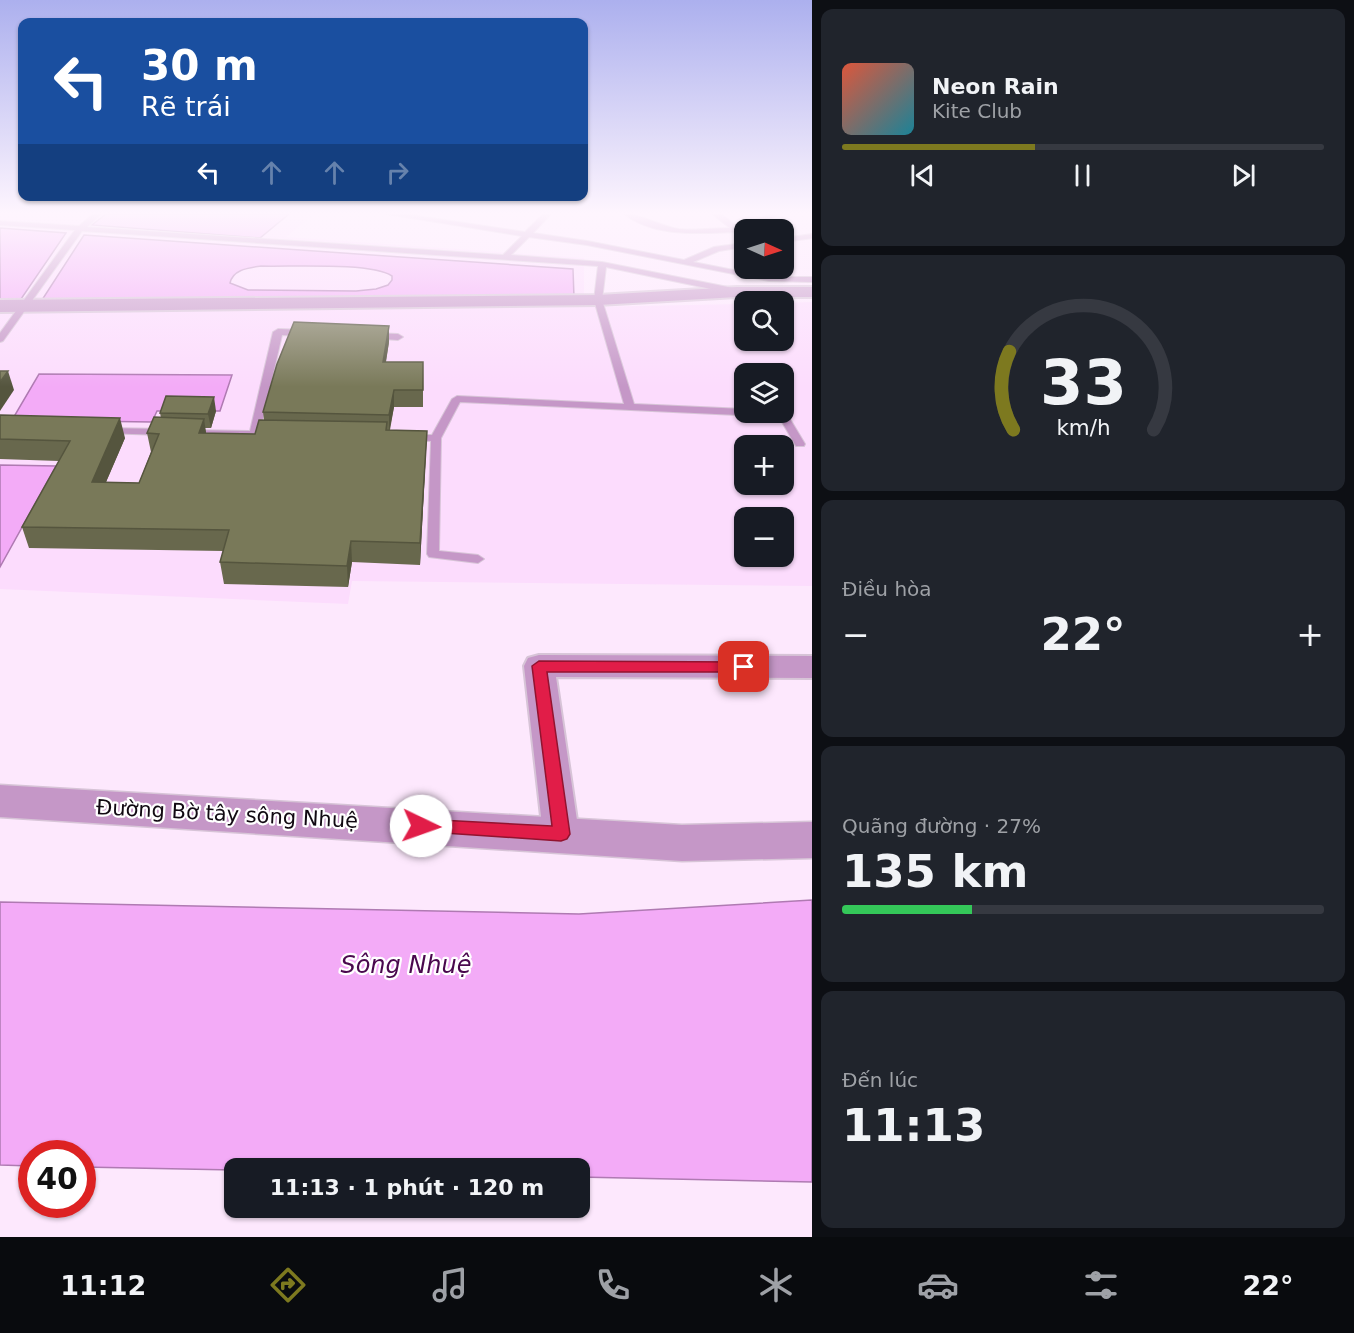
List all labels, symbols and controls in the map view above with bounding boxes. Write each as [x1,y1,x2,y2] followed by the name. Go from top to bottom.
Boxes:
[141,41,258,90] text: 30 m
[42,42,120,120] icon: left
[932,74,1059,99] text: Neon Rain
[141,91,231,122] text: Rẽ trái
[932,99,1022,123] text: Kite Club
[192,156,225,189] icon: left
[255,156,288,189] icon: ahead
[318,156,351,189] icon: ahead
[381,156,414,189] icon: right
[906,159,939,192] icon: previous
[1066,159,1099,192] icon: pause
[1227,159,1260,192] icon: next
[734,219,794,279] north arrow
[734,219,794,567] map controls
[734,291,794,351] button: search
[1040,346,1126,419] text: 33
[734,363,794,423] button: layers
[1056,415,1110,440] text: km/h
[734,435,794,495] button: +
[734,507,794,567] button: −
[842,577,932,601] text: Điều hòa
[1040,608,1126,661] text: 22°
[842,615,870,654] text: −
[1296,615,1324,654] text: +
[718,641,769,692] pin
[727,650,760,683] icon: arrive
[389,794,453,858] position arrow
[95,795,359,833] street label: Đường Bờ tây sông Nhuệ
[842,814,1041,838] text: Quãng đường · 27%
[842,845,1028,898] text: 135 km
[340,951,472,979] water label: Sông Nhuệ
[842,1068,918,1092] text: Đến lúc
[842,1099,985,1152] text: 11:13
[18,1140,96,1218] speed limit sign: 40
[270,1175,544,1200] text: 11:13 · 1 phút · 120 m
[267,1264,309,1306] icon: directions
[429,1264,471,1306] icon: music
[592,1264,634,1306] icon: phone
[755,1264,797,1306] icon: climate
[917,1264,959,1306] icon: car
[1080,1264,1122,1306] icon: filters
[60,1270,146,1301] text: 11:12
[1243,1270,1294,1301] text: 22°

